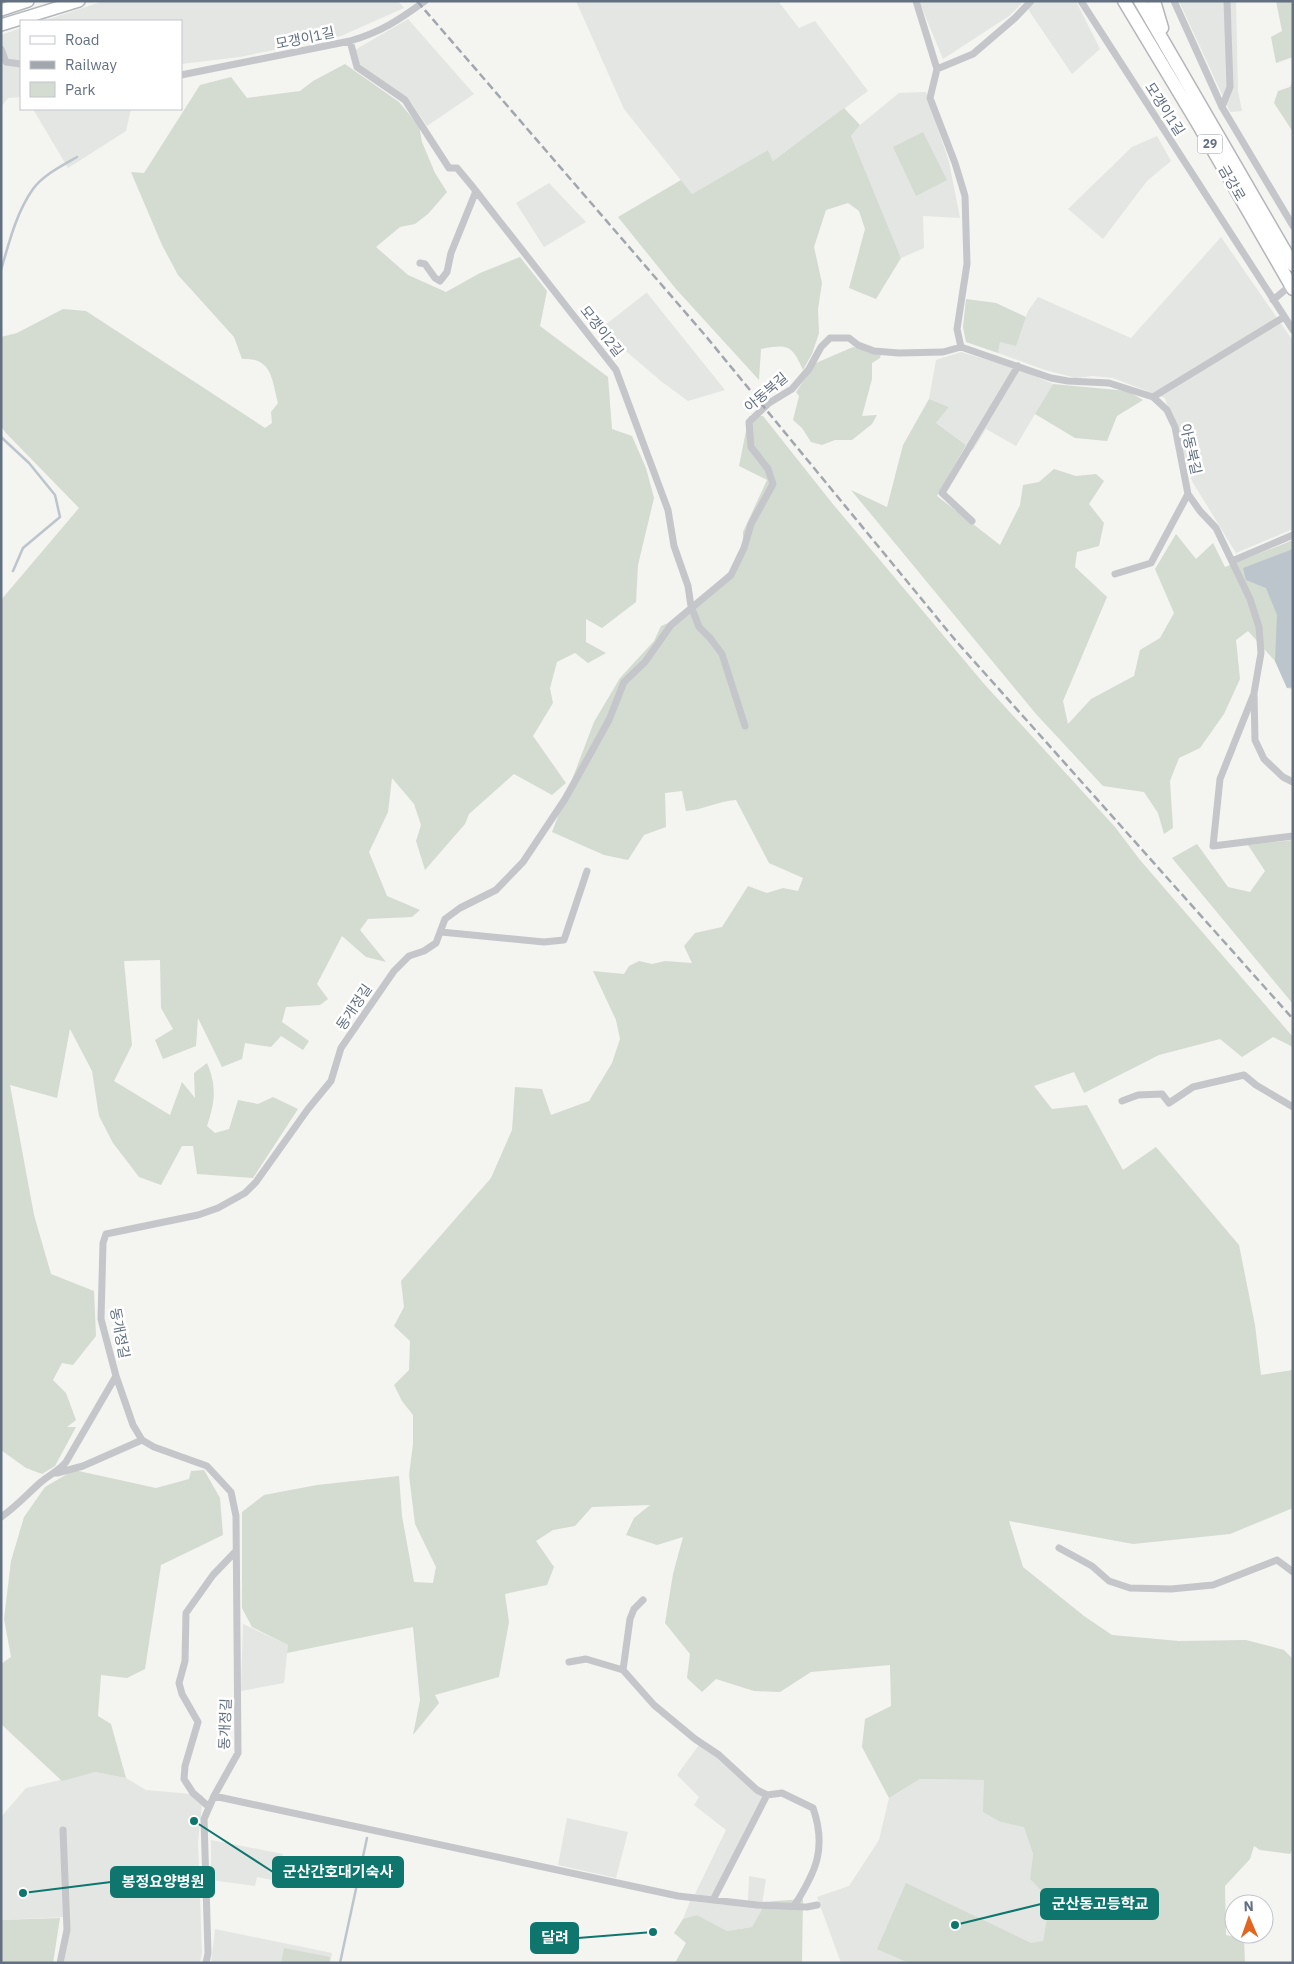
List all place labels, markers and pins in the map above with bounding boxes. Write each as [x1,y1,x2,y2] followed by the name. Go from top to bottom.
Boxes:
[273,1857,403,1887] callout: 군산간호대기숙사
[111,1867,214,1897] callout: 봉정요양병원
[1041,1889,1158,1919] callout: 군산동고등학교
[531,1923,578,1953] callout: 달려

